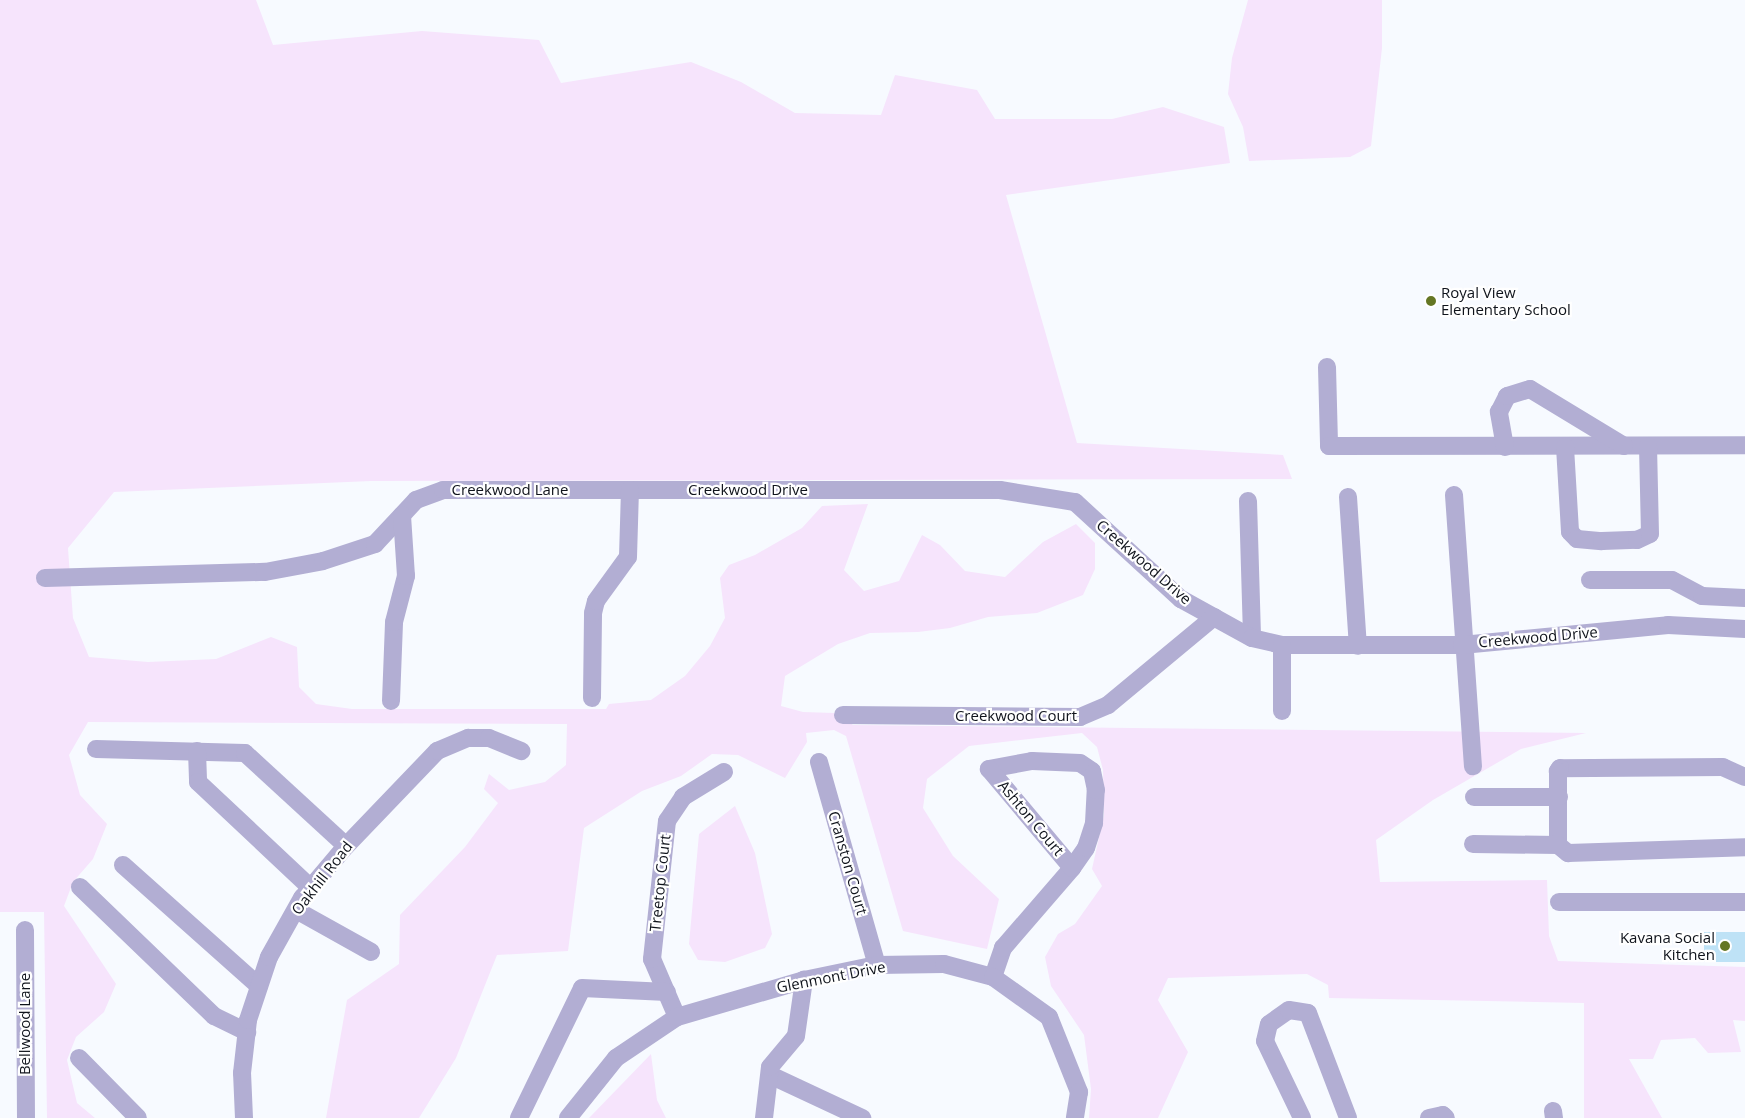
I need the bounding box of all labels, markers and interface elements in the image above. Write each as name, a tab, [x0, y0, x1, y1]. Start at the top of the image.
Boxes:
place label: Royal View Elementary School	[1441, 283, 1571, 318]
marker: Royal View Elementary School	[1425, 295, 1437, 307]
street label: Creekwood Lane	[452, 481, 568, 499]
street label: Creekwood Drive	[688, 481, 808, 499]
street label: Creekwood Drive	[1093, 516, 1195, 608]
street label: Creekwood Drive	[1478, 623, 1598, 651]
street label: Creekwood Court	[955, 707, 1077, 725]
street label: Ashton Court	[994, 777, 1068, 859]
street label: Cranston Court	[825, 809, 871, 917]
street label: Treetop Court	[646, 833, 674, 933]
street label: Oakhill Road	[288, 838, 356, 918]
place label: Kavana Social Kitchen	[1620, 928, 1715, 963]
marker: Kavana Social Kitchen	[1719, 940, 1731, 952]
street label: Glenmont Drive	[775, 958, 887, 996]
street label: Bellwood Lane	[16, 973, 34, 1075]

